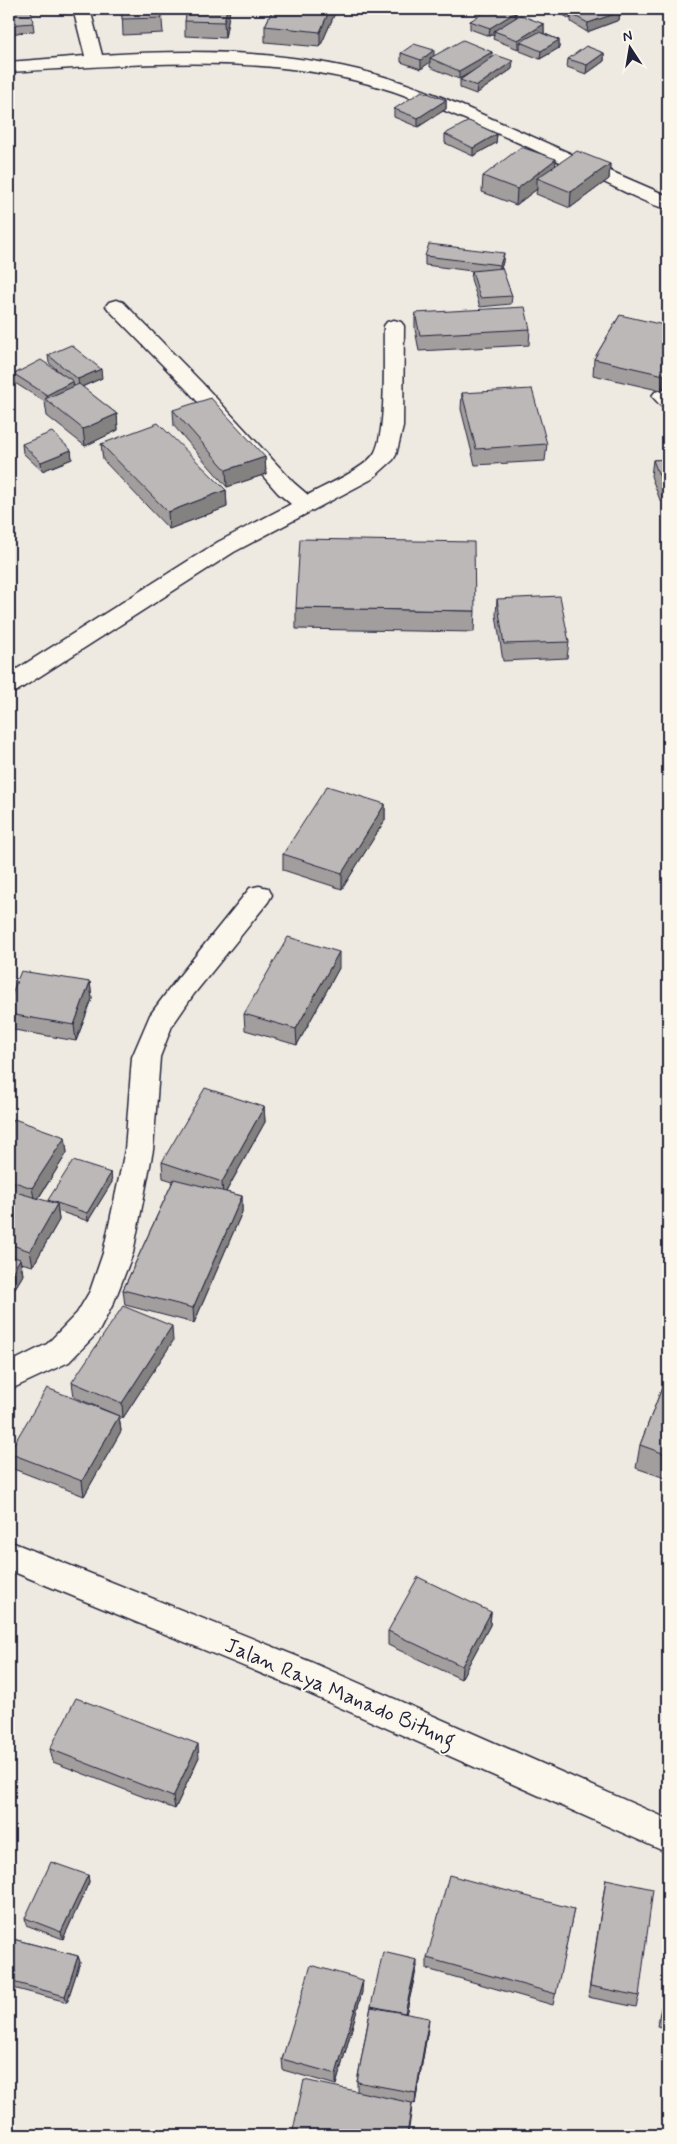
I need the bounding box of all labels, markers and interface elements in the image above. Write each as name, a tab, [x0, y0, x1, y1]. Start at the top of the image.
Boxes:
north arrow	[604, 22, 654, 72]
text: N	[621, 26, 634, 46]
street label: Jalan Raya Manado Bitung	[220, 1632, 460, 1756]

